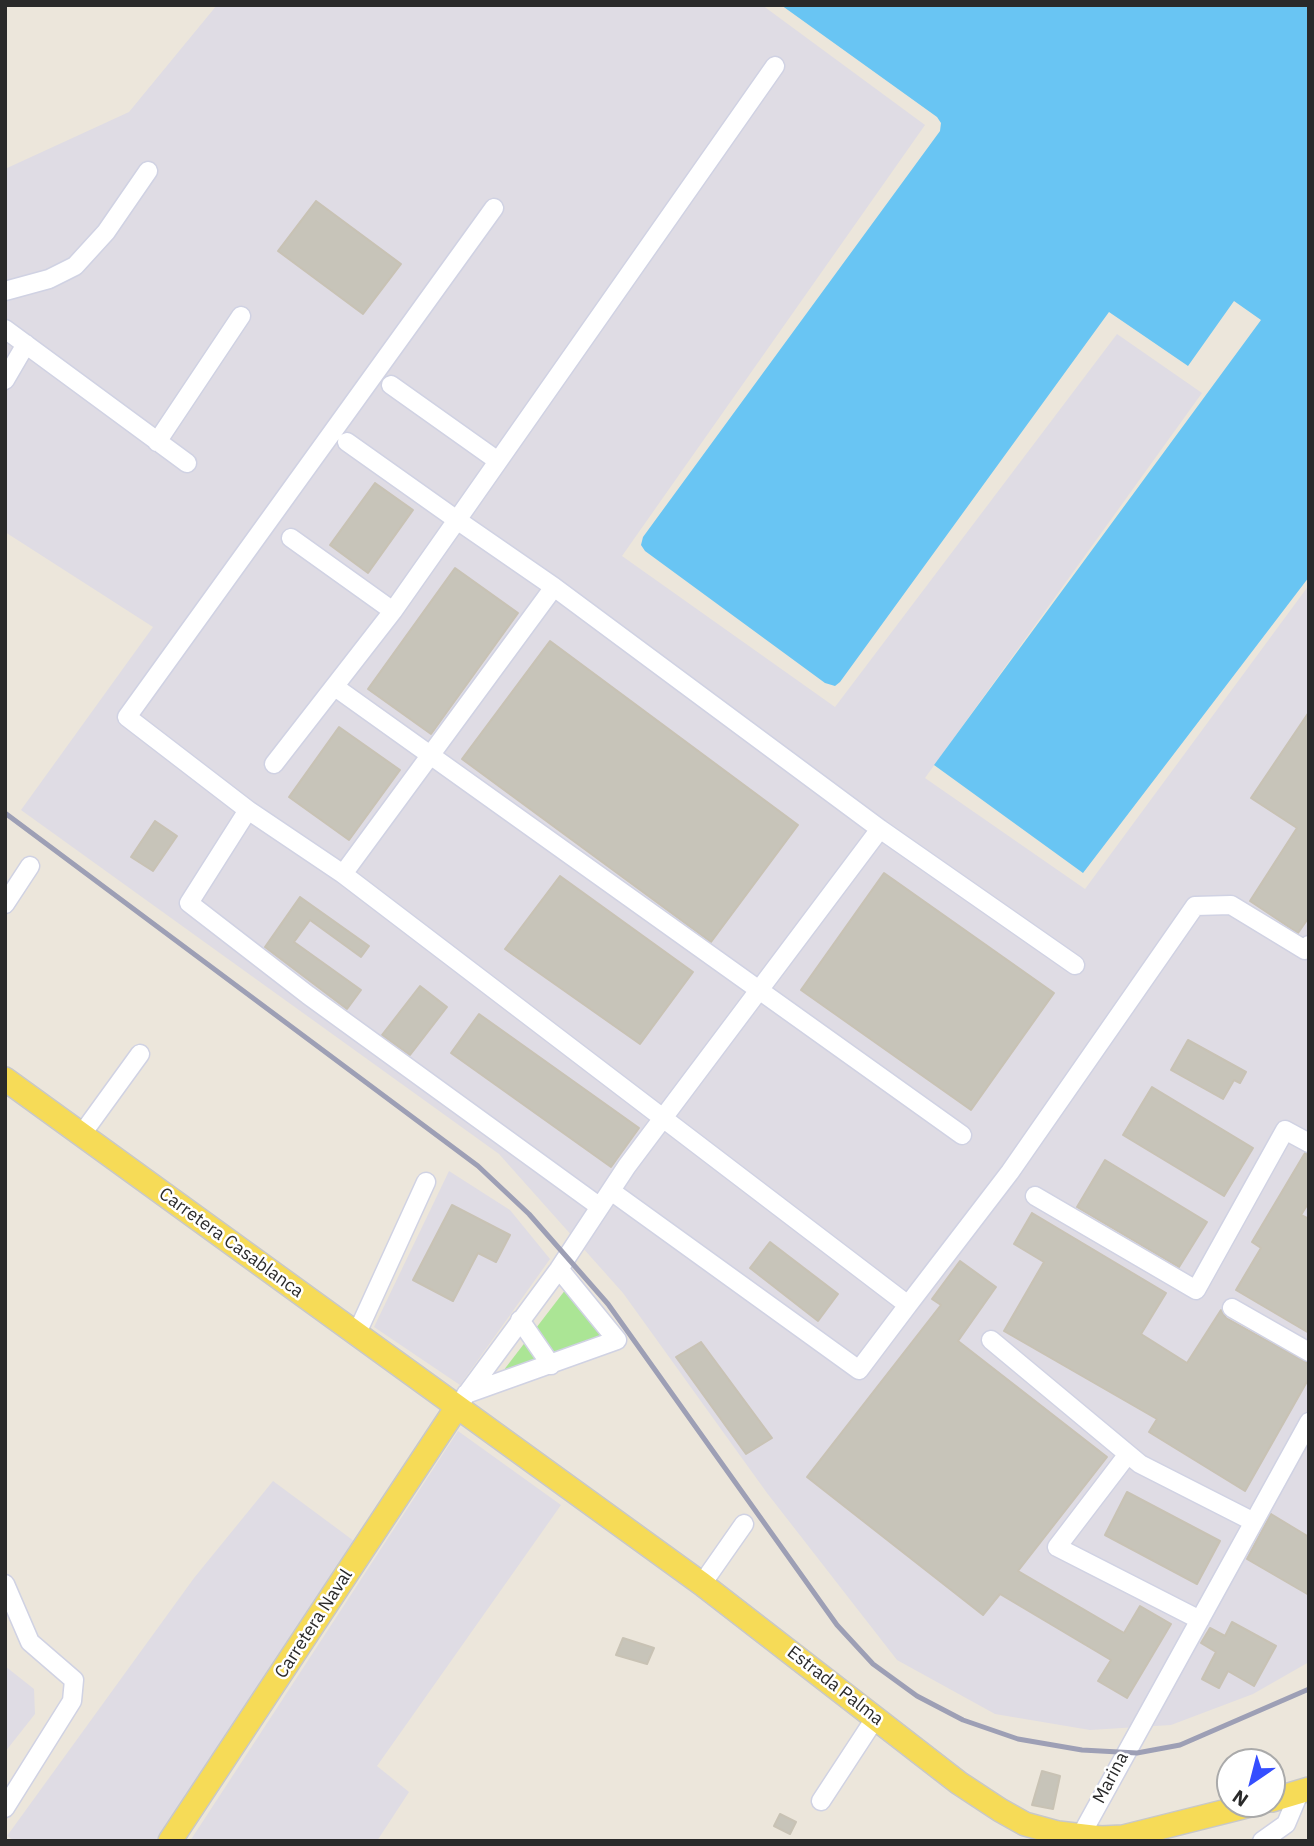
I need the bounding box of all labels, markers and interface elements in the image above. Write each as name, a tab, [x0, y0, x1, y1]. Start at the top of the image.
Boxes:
street label: Carretera Casablanca	[155, 1183, 307, 1303]
street label: Carretera Naval	[271, 1565, 357, 1683]
street label: Estrada Palma	[782, 1642, 888, 1730]
north arrow	[1216, 1748, 1286, 1818]
street label: Marina	[1089, 1749, 1133, 1807]
text: N	[1228, 1785, 1253, 1812]

